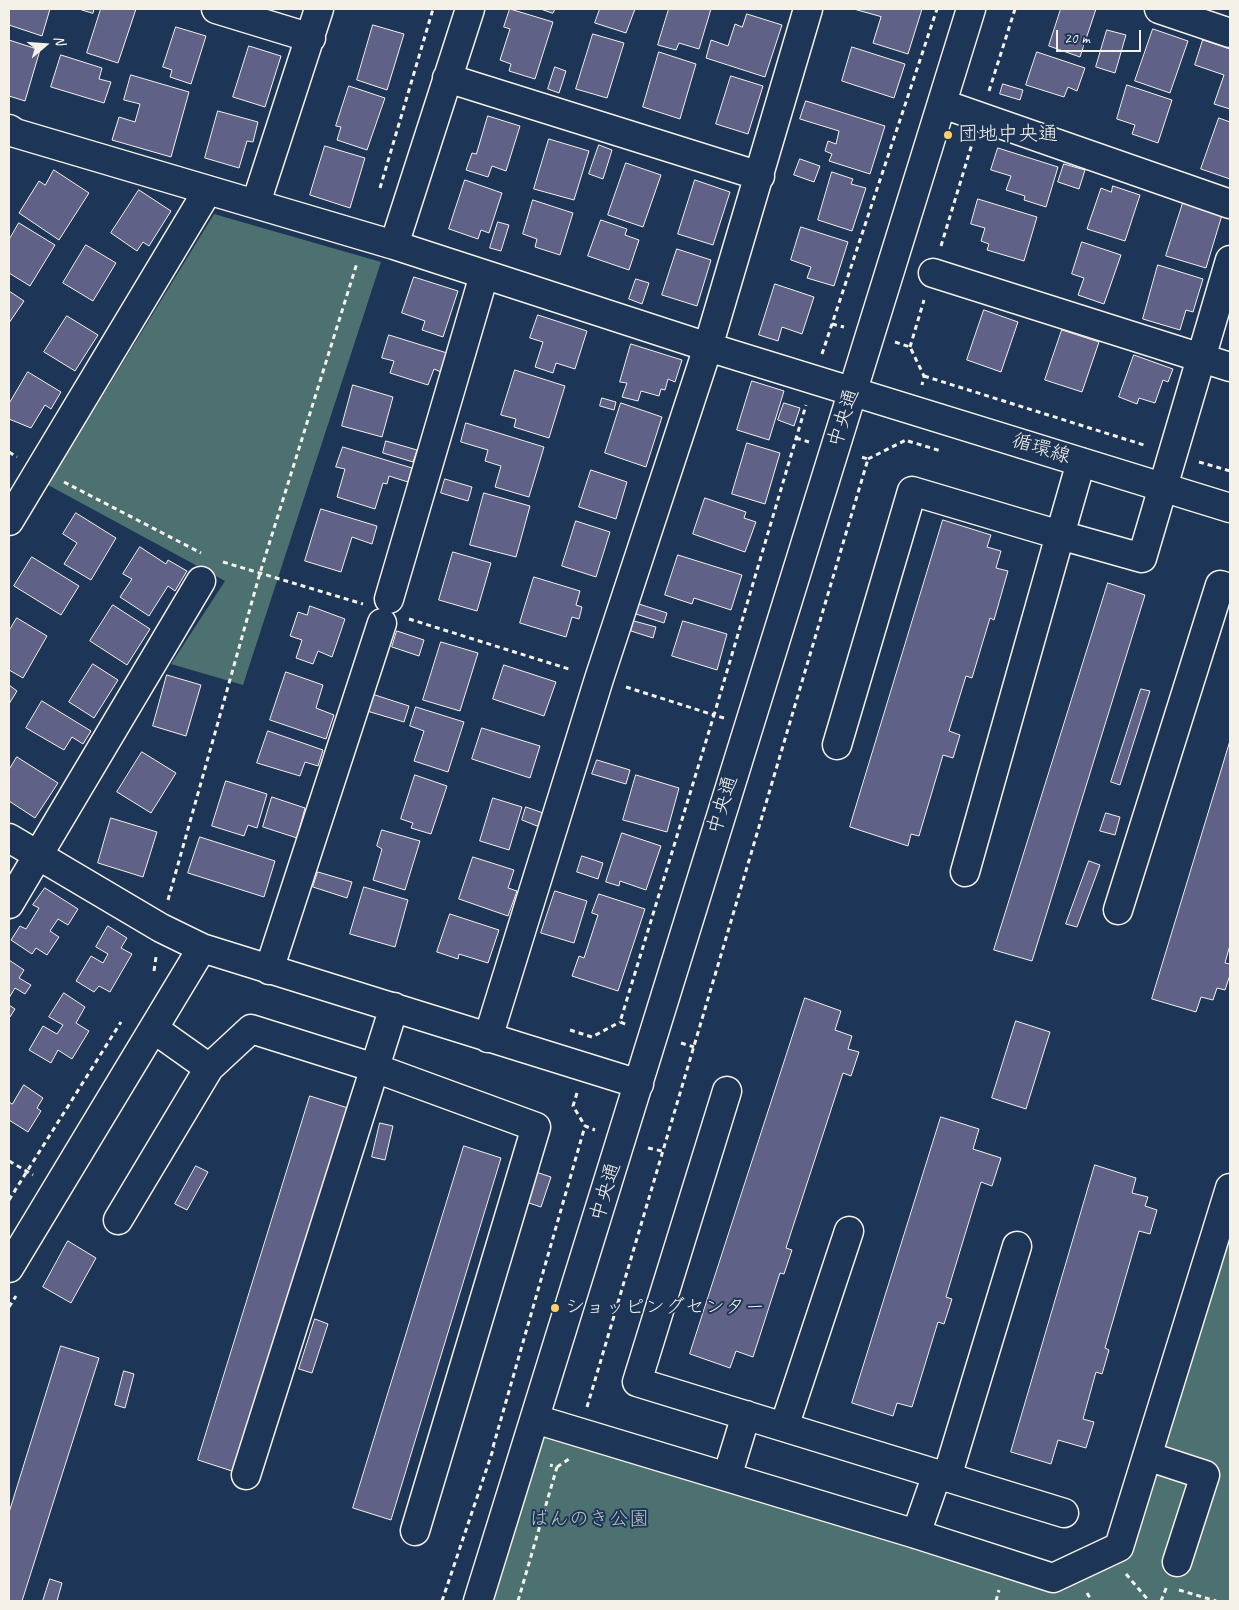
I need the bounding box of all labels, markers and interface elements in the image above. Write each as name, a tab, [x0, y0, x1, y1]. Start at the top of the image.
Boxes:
north arrow	[20, 20, 70, 70]
scale bar	[1059, 20, 1144, 52]
text: 20 m	[1064, 29, 1090, 48]
text: N	[50, 33, 69, 47]
place label: 団地中央通	[958, 123, 1058, 147]
marker: 団地中央通	[942, 129, 954, 141]
street label: 中央通	[823, 386, 865, 450]
street label: 循環線	[1009, 429, 1073, 469]
street label: 中央通	[703, 773, 743, 837]
street label: 中央通	[586, 1160, 626, 1224]
place label: ショッピングセンター	[565, 1296, 765, 1320]
marker: ショッピングセンター	[549, 1302, 561, 1314]
park label: はんのき公園	[529, 1508, 649, 1532]

